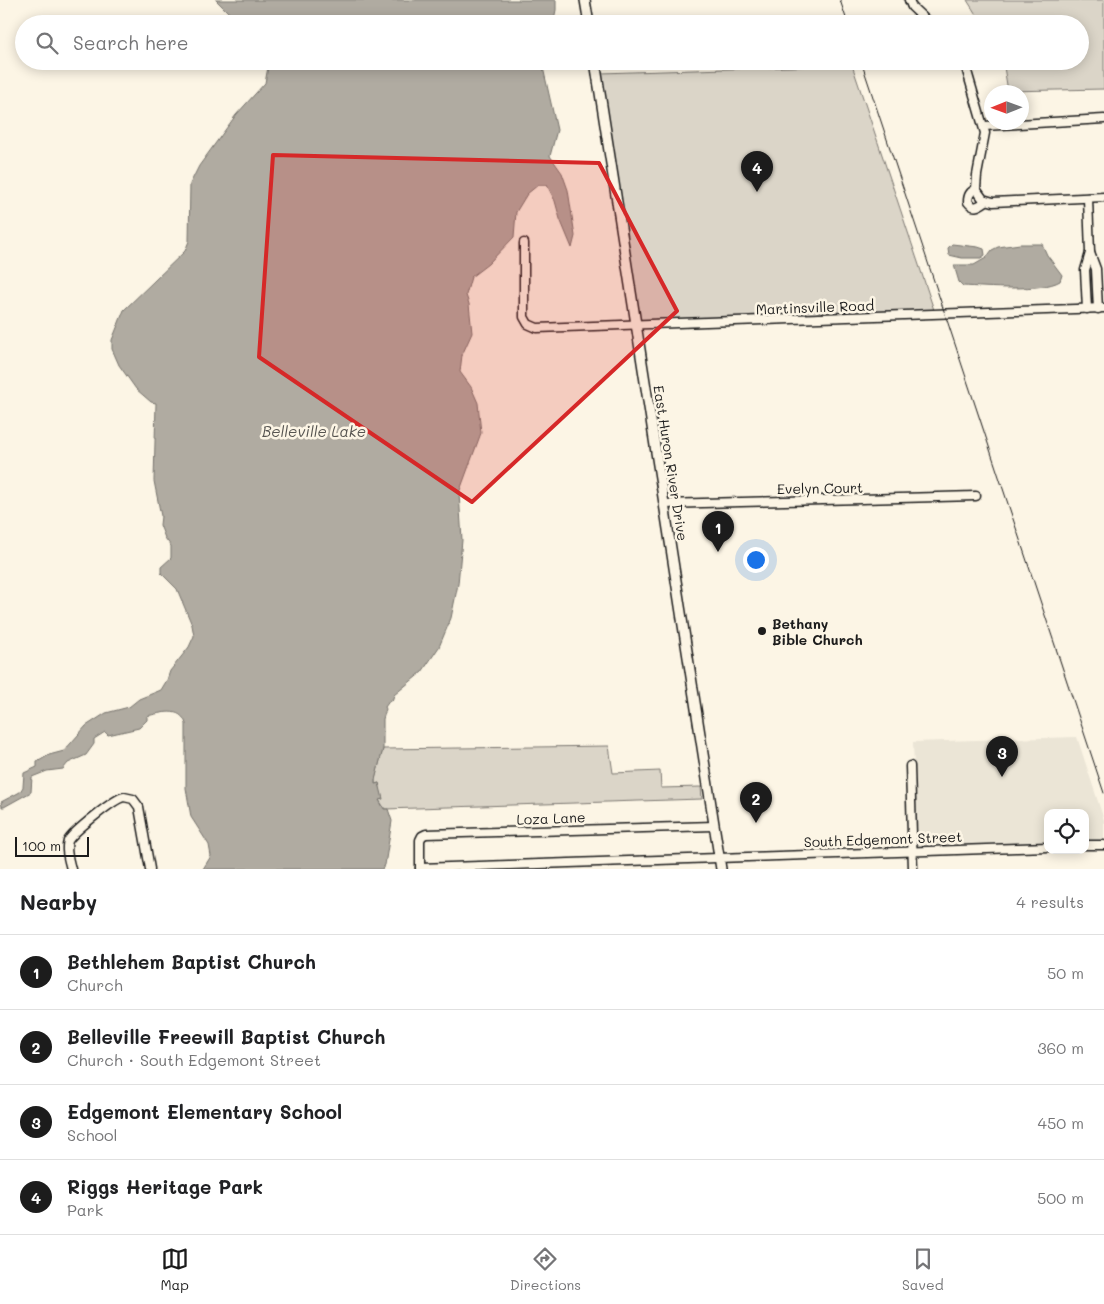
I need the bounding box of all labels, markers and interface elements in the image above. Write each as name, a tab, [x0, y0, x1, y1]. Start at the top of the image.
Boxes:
search box	[15, 15, 1089, 70]
icon: search	[33, 29, 61, 57]
text: Search here	[73, 30, 189, 55]
north arrow	[984, 85, 1029, 130]
pin: 4	[741, 151, 773, 192]
street label: Martinsville Road	[755, 295, 875, 319]
street label: East Huron River Drive	[649, 384, 693, 542]
water label: Belleville Lake	[262, 421, 366, 441]
street label: Evelyn Court	[777, 478, 863, 498]
pin: 1	[702, 511, 734, 552]
your location	[743, 547, 769, 573]
place label: Bethany Bible Church	[772, 614, 863, 649]
marker: Bethany Bible Church	[756, 625, 768, 637]
pin: 3	[986, 736, 1018, 777]
pin: 2	[740, 782, 772, 823]
street label: Loza Lane	[516, 807, 586, 829]
map controls	[1044, 809, 1089, 854]
button: locate	[1044, 809, 1089, 854]
street label: South Edgemont Street	[803, 827, 963, 851]
scale bar	[15, 834, 89, 857]
text: 100 m	[22, 836, 61, 855]
text: Nearby	[20, 888, 97, 915]
text: 4 results	[1016, 891, 1084, 912]
text: Bethlehem Baptist Church	[67, 949, 316, 974]
text: 1	[32, 962, 40, 983]
text: 50 m	[1047, 962, 1084, 983]
text: Church	[67, 974, 123, 995]
text: Belleville Freewill Baptist Church	[67, 1024, 385, 1049]
text: 2	[32, 1037, 40, 1058]
text: 360 m	[1037, 1037, 1084, 1058]
text: Church · South Edgemont Street	[67, 1049, 321, 1070]
text: Edgemont Elementary School	[67, 1099, 342, 1124]
text: 3	[31, 1112, 41, 1133]
text: 450 m	[1038, 1112, 1084, 1133]
text: School	[67, 1124, 117, 1145]
text: Riggs Heritage Park	[67, 1174, 263, 1199]
text: 4	[31, 1187, 41, 1208]
text: 500 m	[1037, 1187, 1084, 1208]
text: Park	[67, 1199, 103, 1220]
tab: Map	[160, 1245, 189, 1294]
tab: Directions	[510, 1245, 581, 1294]
tab: Saved	[902, 1245, 944, 1294]

